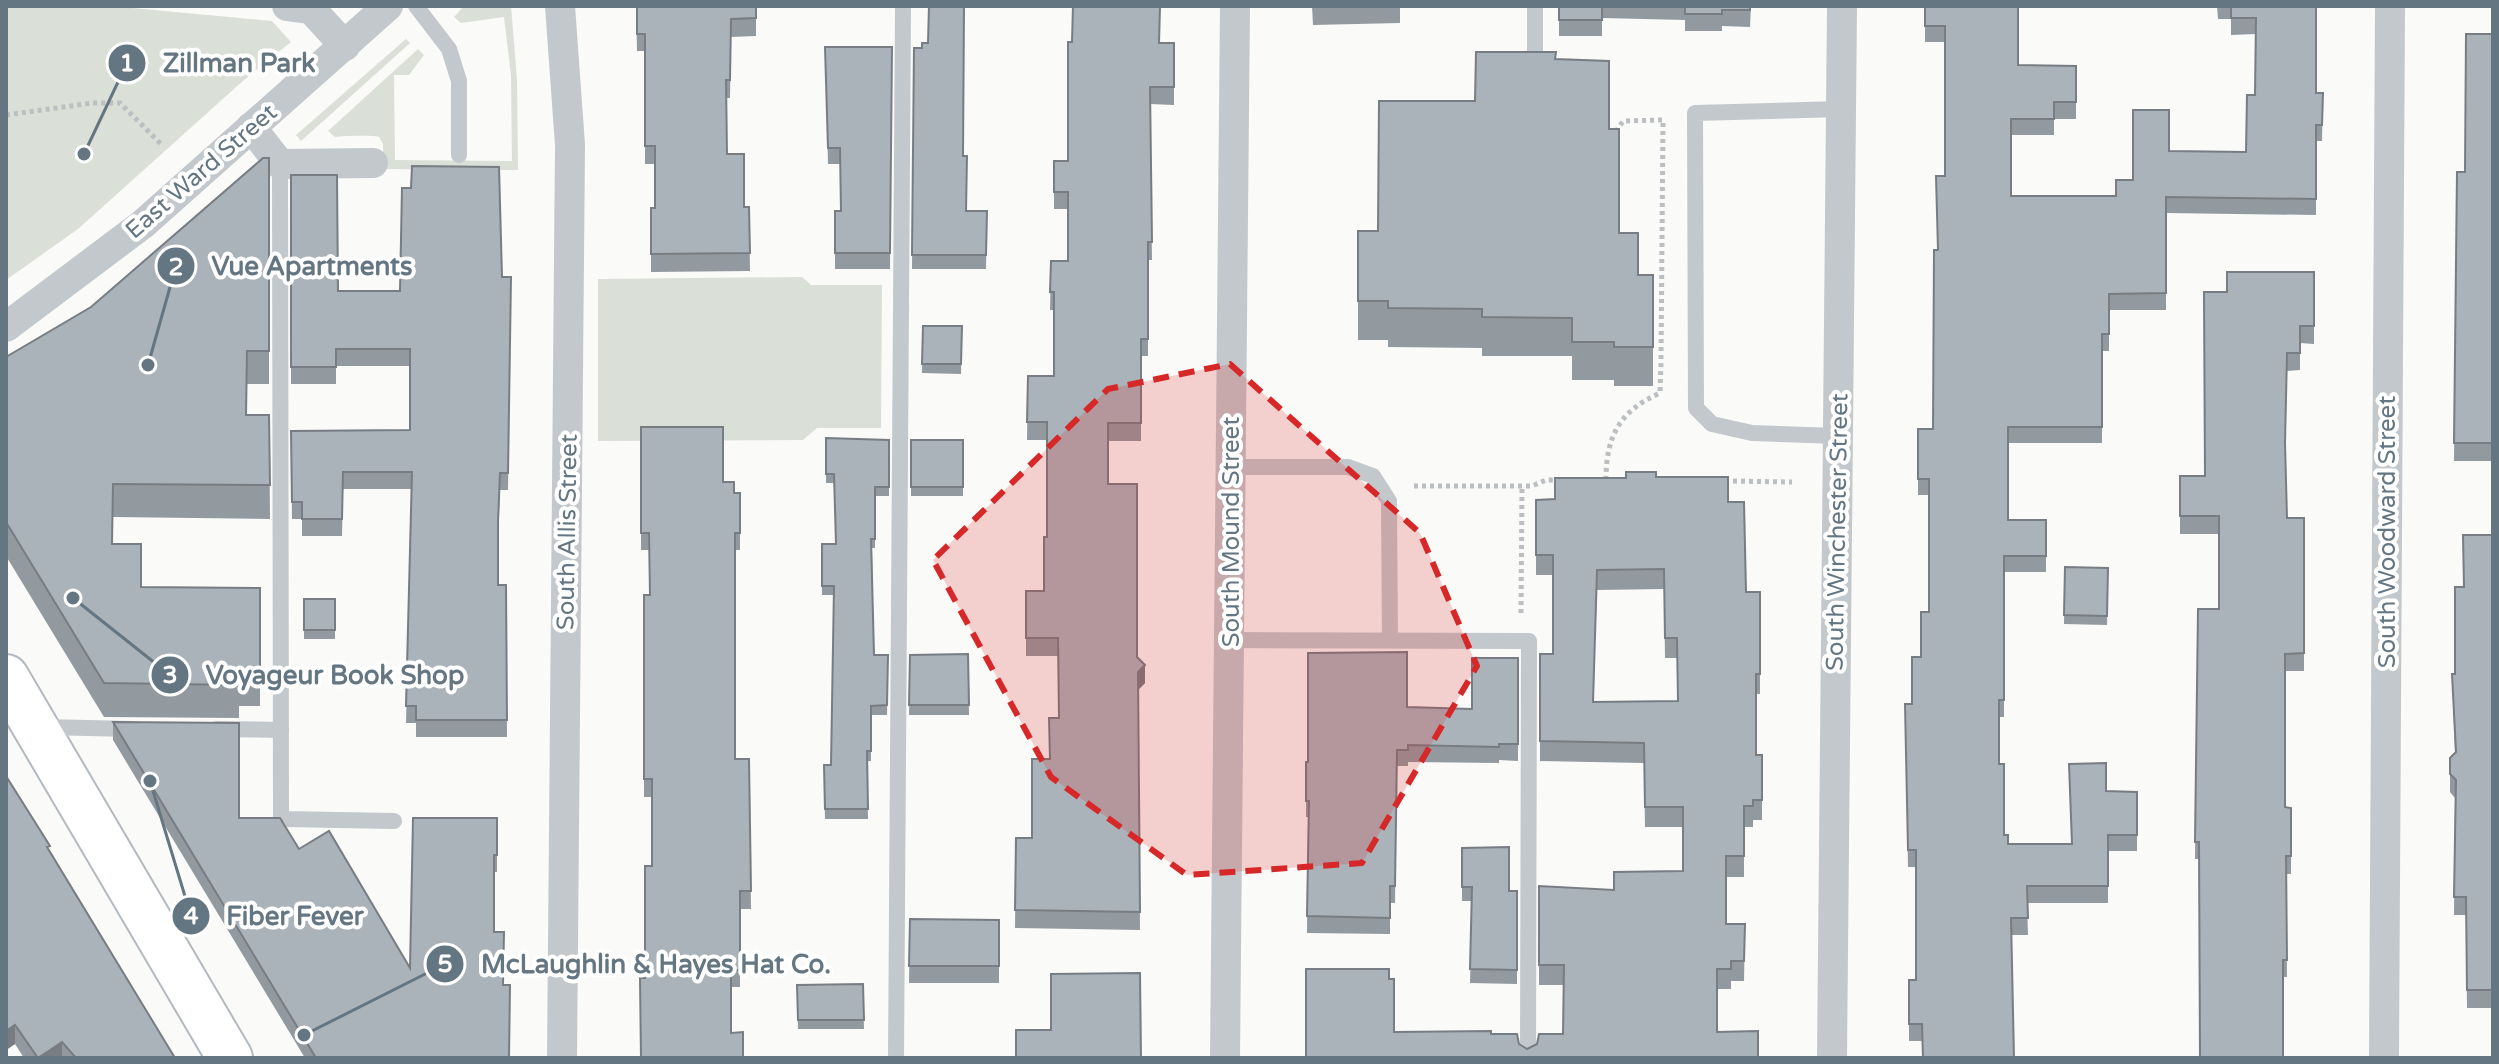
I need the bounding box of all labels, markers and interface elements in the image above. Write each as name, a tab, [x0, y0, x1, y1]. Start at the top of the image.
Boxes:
callout: Zillman Park	[107, 38, 331, 88]
text: Zillman Park	[163, 48, 315, 79]
text: 1	[119, 49, 135, 78]
street label: East Ward Street	[120, 98, 283, 245]
callout: Vue Apartments	[156, 241, 429, 291]
text: Vue Apartments	[212, 251, 412, 282]
text: 2	[168, 253, 184, 282]
street label: South Winchester Street	[1821, 393, 1854, 671]
street label: South Woodward Street	[2373, 396, 2402, 668]
street label: South Mound Street	[1217, 417, 1246, 647]
street label: South Allis Street	[551, 434, 584, 630]
callout: Voyageur Book Shop	[150, 650, 480, 700]
text: Voyageur Book Shop	[206, 660, 464, 691]
text: 3	[162, 661, 178, 690]
callout: Fiber Fever	[171, 891, 380, 941]
text: Fiber Fever	[226, 901, 365, 932]
text: 4	[183, 902, 199, 931]
callout: McLaughlin & Hayes Hat Co.	[425, 939, 847, 989]
text: McLaughlin & Hayes Hat Co.	[481, 949, 831, 980]
text: 5	[437, 950, 453, 979]

